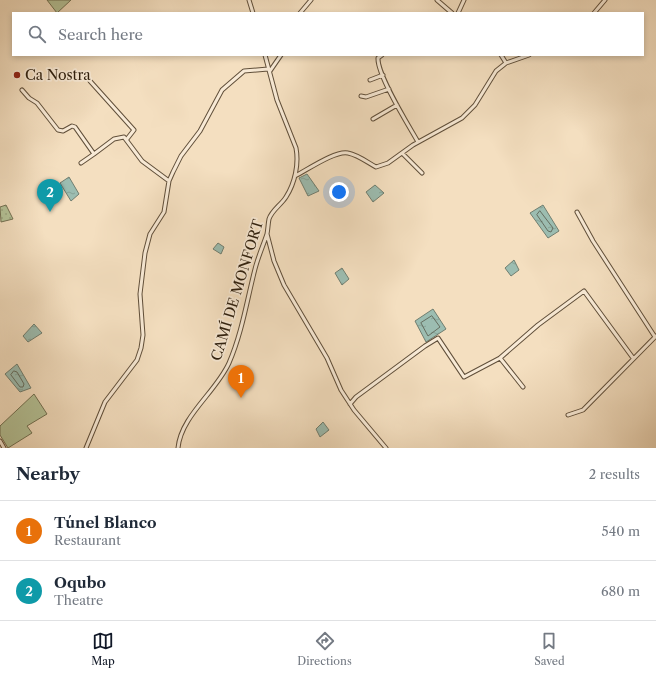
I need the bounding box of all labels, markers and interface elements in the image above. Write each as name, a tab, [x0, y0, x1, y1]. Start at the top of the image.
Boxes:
search box	[12, 12, 644, 56]
icon: search	[26, 23, 48, 45]
text: Search here	[58, 25, 143, 44]
place label: Ca Nostra	[25, 66, 91, 84]
marker: Ca Nostra	[12, 70, 22, 80]
pin: 2	[37, 179, 63, 212]
your location	[329, 182, 349, 202]
street label: CAMÍ DE MONFORT	[206, 216, 267, 363]
pin: 1	[228, 365, 254, 398]
text: Nearby	[16, 464, 80, 484]
text: 2 results	[589, 466, 640, 482]
text: Túnel Blanco	[54, 513, 157, 532]
text: 1	[26, 523, 32, 539]
text: 540 m	[602, 523, 640, 539]
text: Restaurant	[54, 532, 121, 548]
text: Oqubo	[54, 573, 106, 592]
text: 2	[25, 583, 33, 599]
text: 680 m	[601, 583, 640, 599]
text: Theatre	[54, 592, 103, 608]
tab: Map	[91, 630, 115, 668]
tab: Directions	[297, 630, 352, 668]
tab: Saved	[534, 630, 565, 668]

